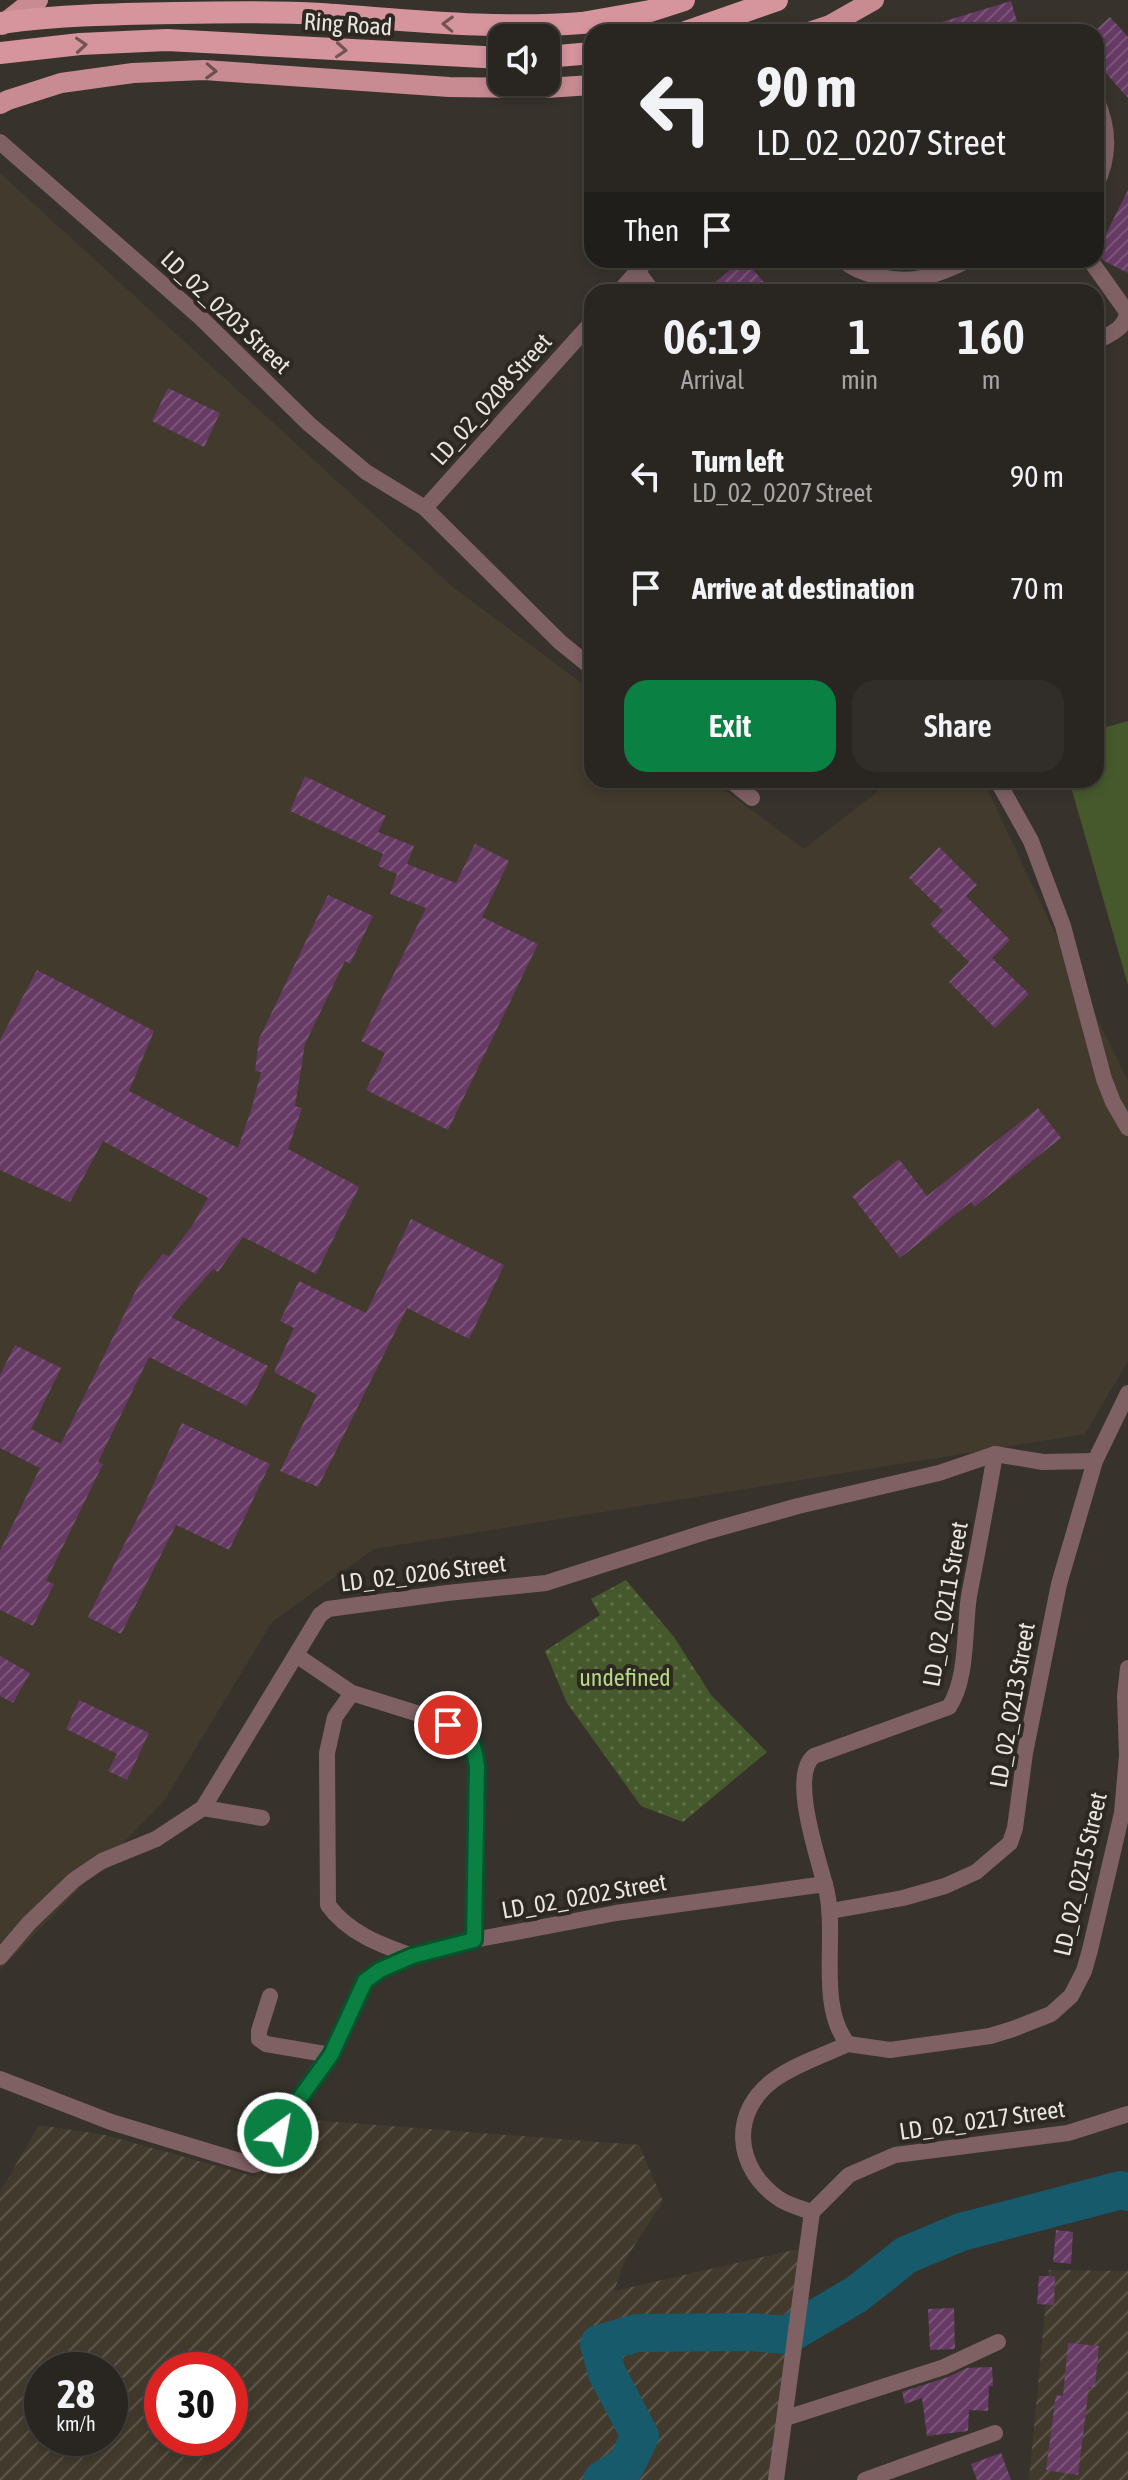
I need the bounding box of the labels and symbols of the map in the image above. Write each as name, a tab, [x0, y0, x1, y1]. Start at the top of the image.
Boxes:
street label: Ring Road	[303, 7, 393, 41]
one-way arrow	[441, 15, 454, 32]
one-way arrow	[75, 36, 88, 53]
one-way arrow	[335, 41, 348, 58]
one-way arrow	[205, 62, 218, 79]
street label: LD_02_0203 Street	[156, 245, 296, 379]
street label: LD_02_0208 Street	[425, 328, 557, 470]
street label: LD_02_0211 Street	[917, 1519, 973, 1689]
street label: LD_02_0206 Street	[339, 1549, 508, 1597]
street label: LD_02_0213 Street	[984, 1620, 1040, 1790]
park label: undefined	[579, 1664, 671, 1691]
pin	[414, 1691, 482, 1759]
street label: LD_02_0215 Street	[1048, 1790, 1112, 1958]
street label: LD_02_0202 Street	[499, 1868, 669, 1924]
position arrow	[236, 2091, 320, 2175]
street label: LD_02_0217 Street	[897, 2095, 1067, 2145]
speed limit sign: 30	[144, 2352, 248, 2456]

